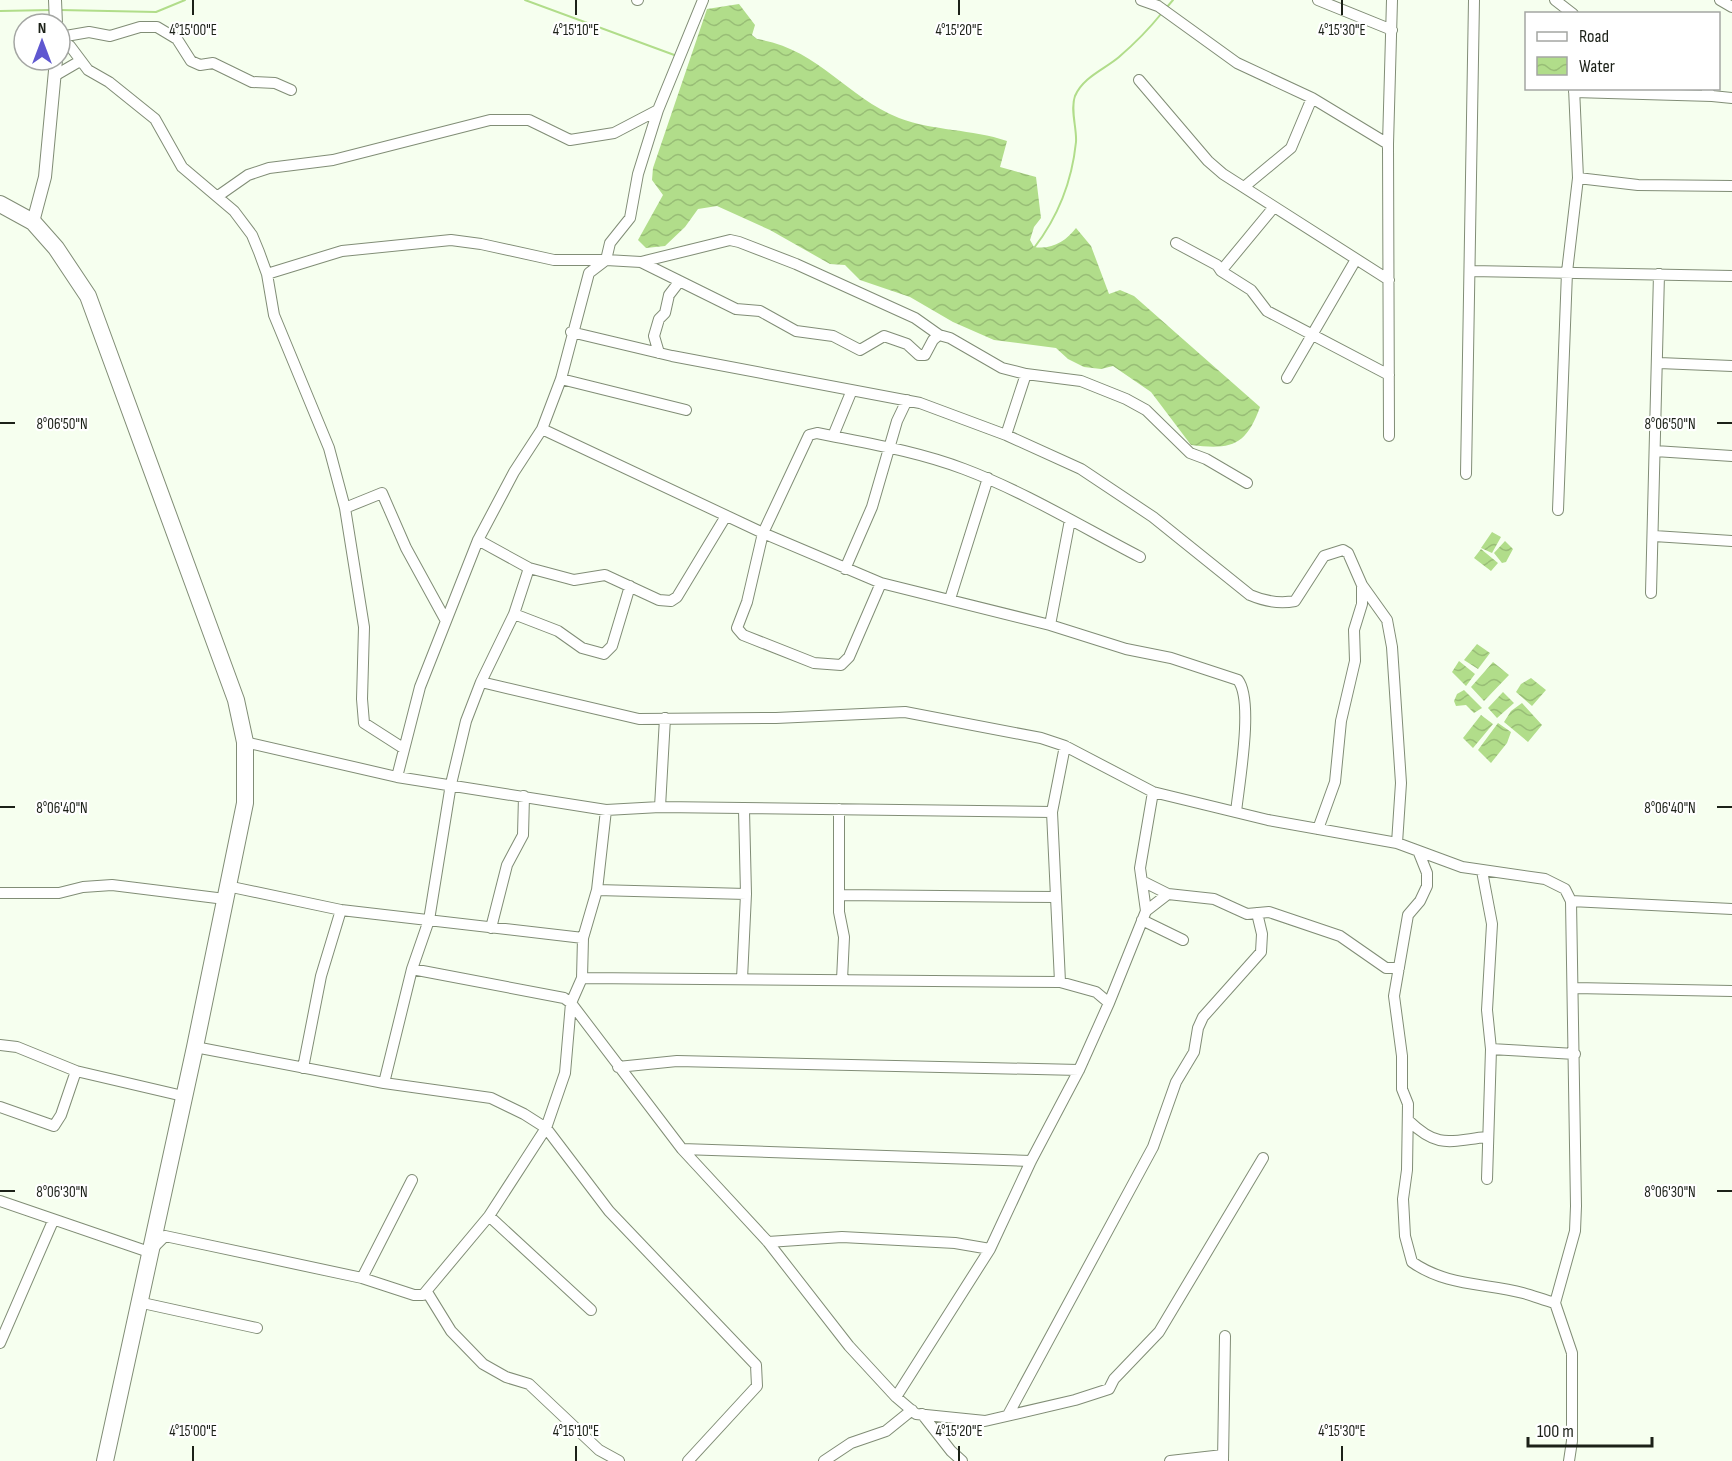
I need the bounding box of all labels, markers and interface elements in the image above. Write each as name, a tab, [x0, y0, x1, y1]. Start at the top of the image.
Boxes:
north arrow	[12, 12, 72, 72]
legend	[1525, 12, 1720, 90]
text: N	[38, 19, 46, 38]
text: 4°15'00"E	[169, 21, 217, 40]
text: 4°15'10"E	[553, 21, 599, 40]
text: 4°15'20"E	[935, 21, 983, 40]
text: 4°15'30"E	[1318, 21, 1366, 40]
text: Road	[1579, 26, 1609, 47]
text: Water	[1579, 56, 1615, 77]
text: 8°06'50"N	[36, 415, 88, 434]
text: 8°06'50"N	[1644, 415, 1696, 434]
text: 8°06'40"N	[36, 799, 88, 818]
text: 8°06'40"N	[1644, 799, 1696, 818]
text: 8°06'30"N	[36, 1183, 88, 1202]
text: 8°06'30"N	[1644, 1183, 1696, 1202]
scale bar	[1528, 1410, 1652, 1448]
text: 100 m	[1537, 1421, 1574, 1442]
text: 4°15'00"E	[169, 1422, 217, 1441]
text: 4°15'10"E	[553, 1422, 599, 1441]
text: 4°15'20"E	[935, 1422, 983, 1441]
text: 4°15'30"E	[1318, 1422, 1366, 1441]

